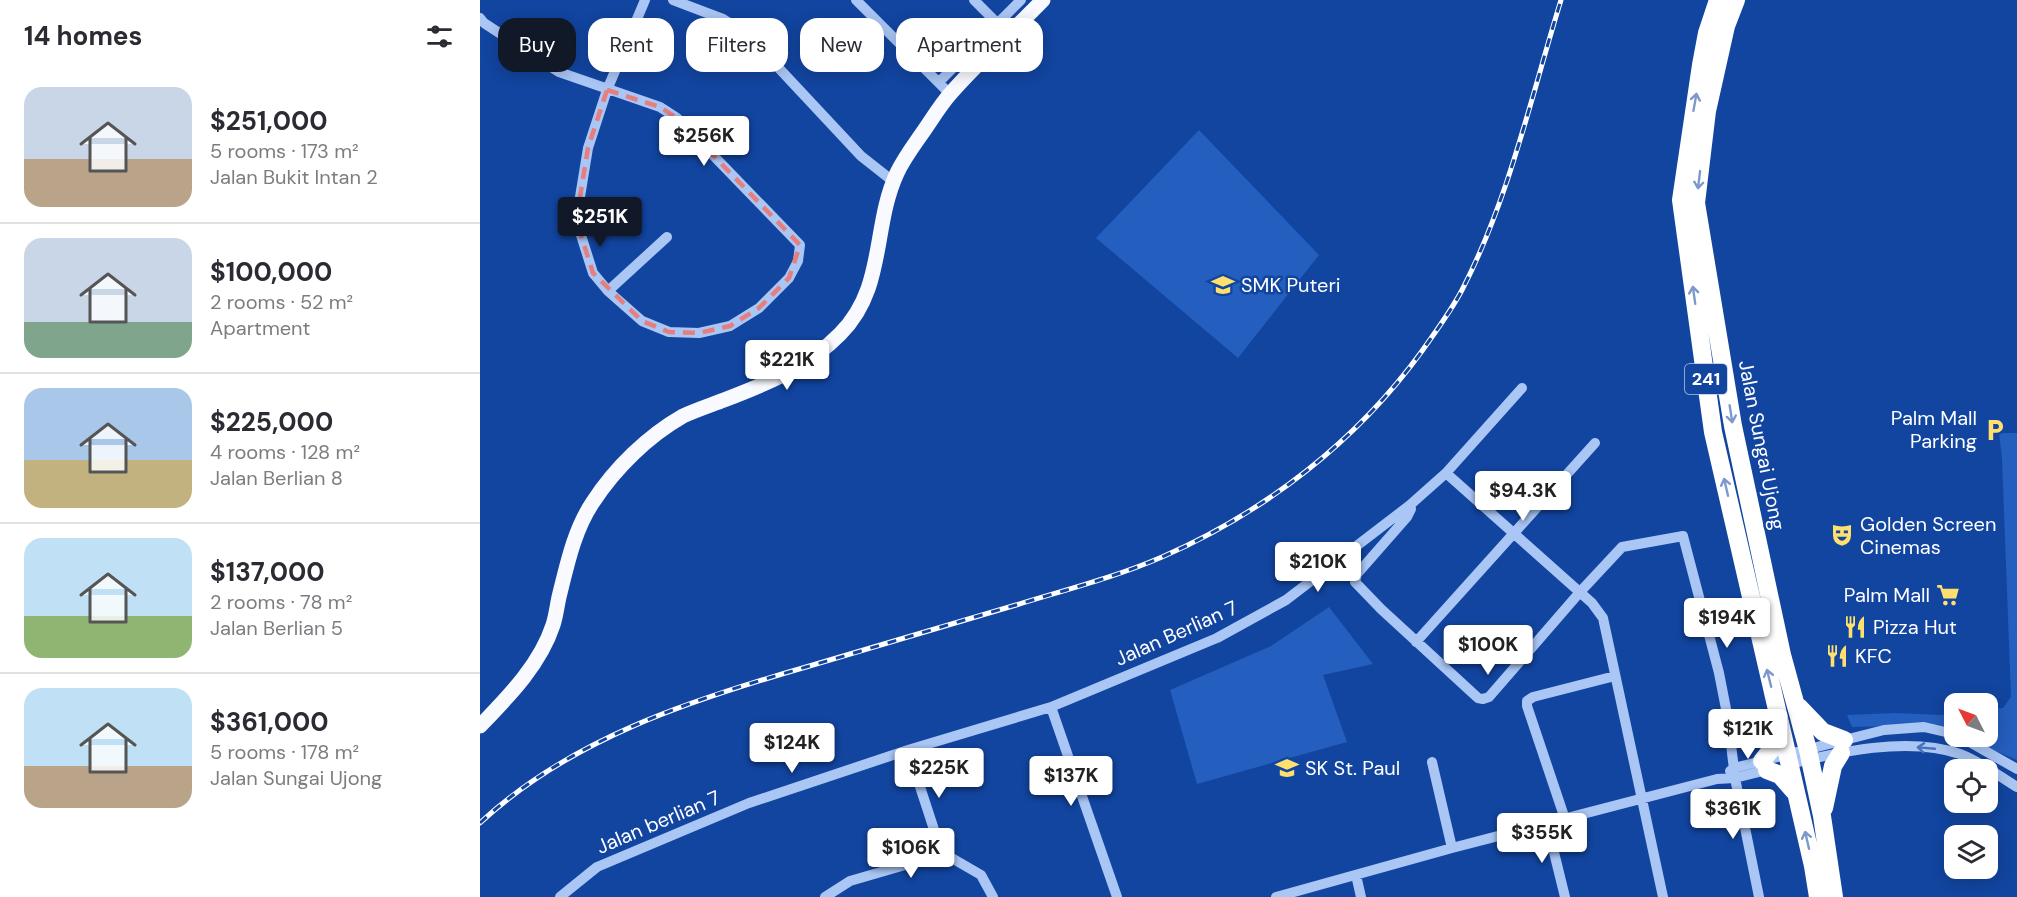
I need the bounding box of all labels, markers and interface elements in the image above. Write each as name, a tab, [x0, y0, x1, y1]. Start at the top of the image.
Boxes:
chip: Buy	[498, 18, 576, 72]
chip: Rent	[588, 18, 674, 72]
chip: Filters	[686, 18, 788, 72]
chip: New	[800, 18, 884, 72]
chip: Apartment	[896, 18, 1043, 72]
text: 14 homes	[24, 19, 142, 53]
icon: filters	[423, 20, 456, 53]
one-way arrow	[1689, 93, 1700, 112]
text: $251,000	[210, 104, 328, 138]
icon: home	[72, 111, 144, 183]
pin: $256K	[662, 116, 746, 167]
text: $256K	[673, 122, 735, 148]
text: 5 rooms · 173 m²	[210, 138, 359, 164]
text: Jalan Bukit Intan 2	[210, 164, 378, 190]
one-way arrow	[1694, 170, 1705, 189]
pin: $251K	[558, 197, 642, 248]
text: $251K	[572, 203, 628, 229]
text: $100,000	[210, 255, 332, 289]
icon: home	[72, 262, 144, 334]
school or university icon: SMK Puteri	[1210, 272, 1236, 298]
place label: SMK Puteri	[1241, 272, 1341, 298]
one-way arrow	[1689, 286, 1700, 306]
text: 2 rooms · 52 m²	[210, 289, 353, 315]
text: Apartment	[210, 315, 310, 341]
pin: $221K	[745, 340, 829, 391]
text: $221K	[759, 346, 815, 372]
street label: Jalan Sungai Ujong	[1733, 358, 1791, 532]
road number: 241	[1685, 364, 1727, 394]
one-way arrow	[1726, 404, 1737, 423]
text: $225,000	[210, 405, 333, 439]
place label: Palm Mall Parking	[1891, 405, 1977, 454]
icon: home	[72, 412, 144, 484]
parking icon: Palm Mall Parking	[1982, 417, 2008, 443]
text: 4 rooms · 128 m²	[210, 439, 360, 465]
text: Jalan Berlian 8	[210, 465, 343, 491]
pin: $94.3K	[1474, 471, 1572, 522]
text: $94.3K	[1489, 477, 1557, 503]
one-way arrow	[1720, 478, 1731, 498]
place label: Golden Screen Cinemas	[1860, 511, 1996, 560]
theatre icon: Golden Screen Cinemas	[1829, 522, 1855, 548]
pin: $210K	[1276, 542, 1360, 593]
text: $210K	[1289, 548, 1347, 574]
text: $137,000	[210, 555, 325, 589]
icon: home	[72, 562, 144, 634]
place label: Palm Mall	[1844, 582, 1930, 608]
supermarket icon: Palm Mall	[1935, 582, 1961, 608]
text: 2 rooms · 78 m²	[210, 589, 352, 615]
street label: Jalan Berlian 7	[1111, 594, 1241, 672]
pin: $194K	[1685, 598, 1769, 649]
text: $194K	[1698, 604, 1756, 630]
restaurant icon: Pizza Hut	[1842, 614, 1868, 640]
place label: Pizza Hut	[1873, 614, 1957, 640]
text: Jalan Berlian 5	[210, 615, 343, 641]
pin: $100K	[1446, 625, 1530, 676]
text: $100K	[1458, 631, 1518, 657]
restaurant icon: KFC	[1824, 643, 1850, 669]
place label: KFC	[1855, 643, 1892, 669]
one-way arrow	[1762, 668, 1774, 687]
north arrow	[1944, 693, 1998, 747]
map controls	[1944, 693, 1998, 879]
text: $361,000	[210, 705, 329, 739]
pin: $121K	[1706, 709, 1790, 760]
icon: home	[72, 712, 144, 784]
text: $121K	[1722, 715, 1774, 741]
pin: $124K	[750, 723, 834, 774]
text: $124K	[764, 729, 820, 755]
text: 5 rooms · 178 m²	[210, 739, 359, 765]
one-way arrow	[1917, 742, 1937, 753]
pin: $225K	[897, 748, 981, 799]
text: $225K	[909, 754, 969, 780]
school or university icon: SK St. Paul	[1274, 755, 1300, 781]
place label: SK St. Paul	[1305, 755, 1400, 781]
pin: $137K	[1029, 756, 1113, 807]
button: locate	[1944, 759, 1998, 813]
text: $137K	[1043, 762, 1099, 788]
text: Jalan Sungai Ujong	[210, 765, 382, 791]
street label: Jalan berlian 7	[592, 784, 724, 860]
pin: $361K	[1691, 789, 1775, 840]
text: $361K	[1704, 795, 1762, 821]
pin: $355K	[1500, 813, 1584, 864]
text: $355K	[1511, 819, 1573, 845]
button: layers	[1944, 825, 1998, 879]
pin: $106K	[869, 828, 953, 879]
one-way arrow	[1800, 830, 1812, 849]
text: $106K	[881, 834, 941, 860]

